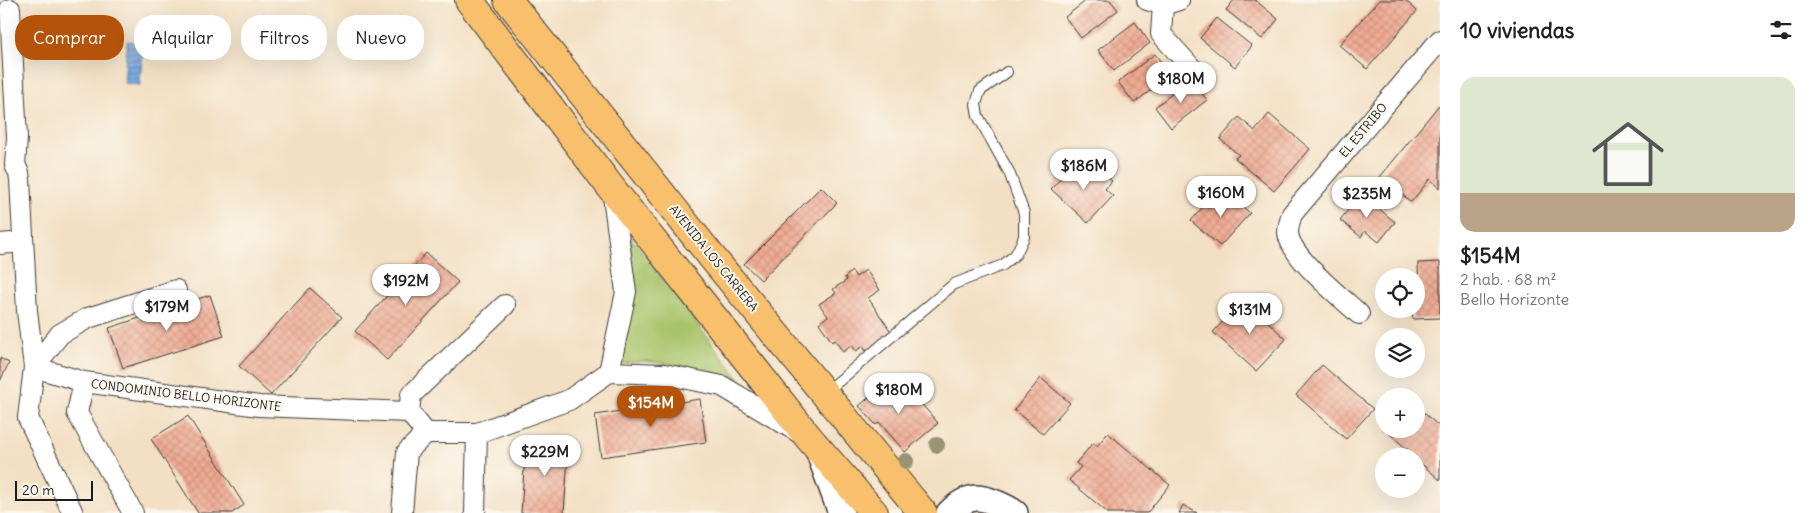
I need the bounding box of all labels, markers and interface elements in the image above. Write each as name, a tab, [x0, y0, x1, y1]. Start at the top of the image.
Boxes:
chip: Comprar	[15, 15, 124, 60]
chip: Alquilar	[134, 15, 231, 60]
chip: Filtros	[241, 15, 327, 60]
chip: Nuevo	[337, 15, 424, 60]
icon: filters	[1767, 16, 1795, 44]
text: 10 viviendas	[1460, 17, 1574, 44]
pin: $180M	[1146, 62, 1216, 104]
text: $180M	[1157, 68, 1205, 88]
street label: EL ESTRIBO	[1336, 100, 1390, 160]
icon: home	[1583, 109, 1673, 199]
pin: $186M	[1049, 148, 1119, 191]
text: $186M	[1061, 155, 1107, 175]
pin: $160M	[1186, 176, 1256, 218]
pin: $235M	[1332, 176, 1402, 219]
text: $160M	[1197, 182, 1245, 202]
text: $235M	[1343, 183, 1391, 203]
street label: AVENIDA LOS CARRERA	[666, 202, 762, 314]
text: $154M	[1460, 242, 1521, 269]
pin: $192M	[371, 264, 441, 306]
map controls	[1375, 268, 1425, 498]
button: locate	[1375, 268, 1425, 318]
text: 2 hab. · 68 m²	[1460, 269, 1557, 289]
text: $192M	[383, 270, 429, 290]
text: Bello Horizonte	[1460, 289, 1569, 309]
pin: $179M	[132, 290, 202, 332]
pin: $131M	[1215, 292, 1285, 335]
text: $179M	[145, 296, 189, 316]
text: $131M	[1228, 299, 1272, 319]
button: layers	[1375, 328, 1425, 378]
pin: $180M	[864, 372, 934, 415]
street label: CONDOMINIO BELLO HORIZONTE	[90, 376, 282, 414]
text: $180M	[875, 379, 923, 399]
pin: $154M	[616, 386, 686, 428]
button: +	[1375, 388, 1425, 438]
text: $154M	[628, 392, 674, 412]
pin: $229M	[510, 434, 580, 477]
text: $229M	[521, 441, 569, 461]
button: −	[1375, 448, 1425, 498]
scale bar	[15, 478, 92, 501]
text: 20 m	[22, 481, 55, 499]

